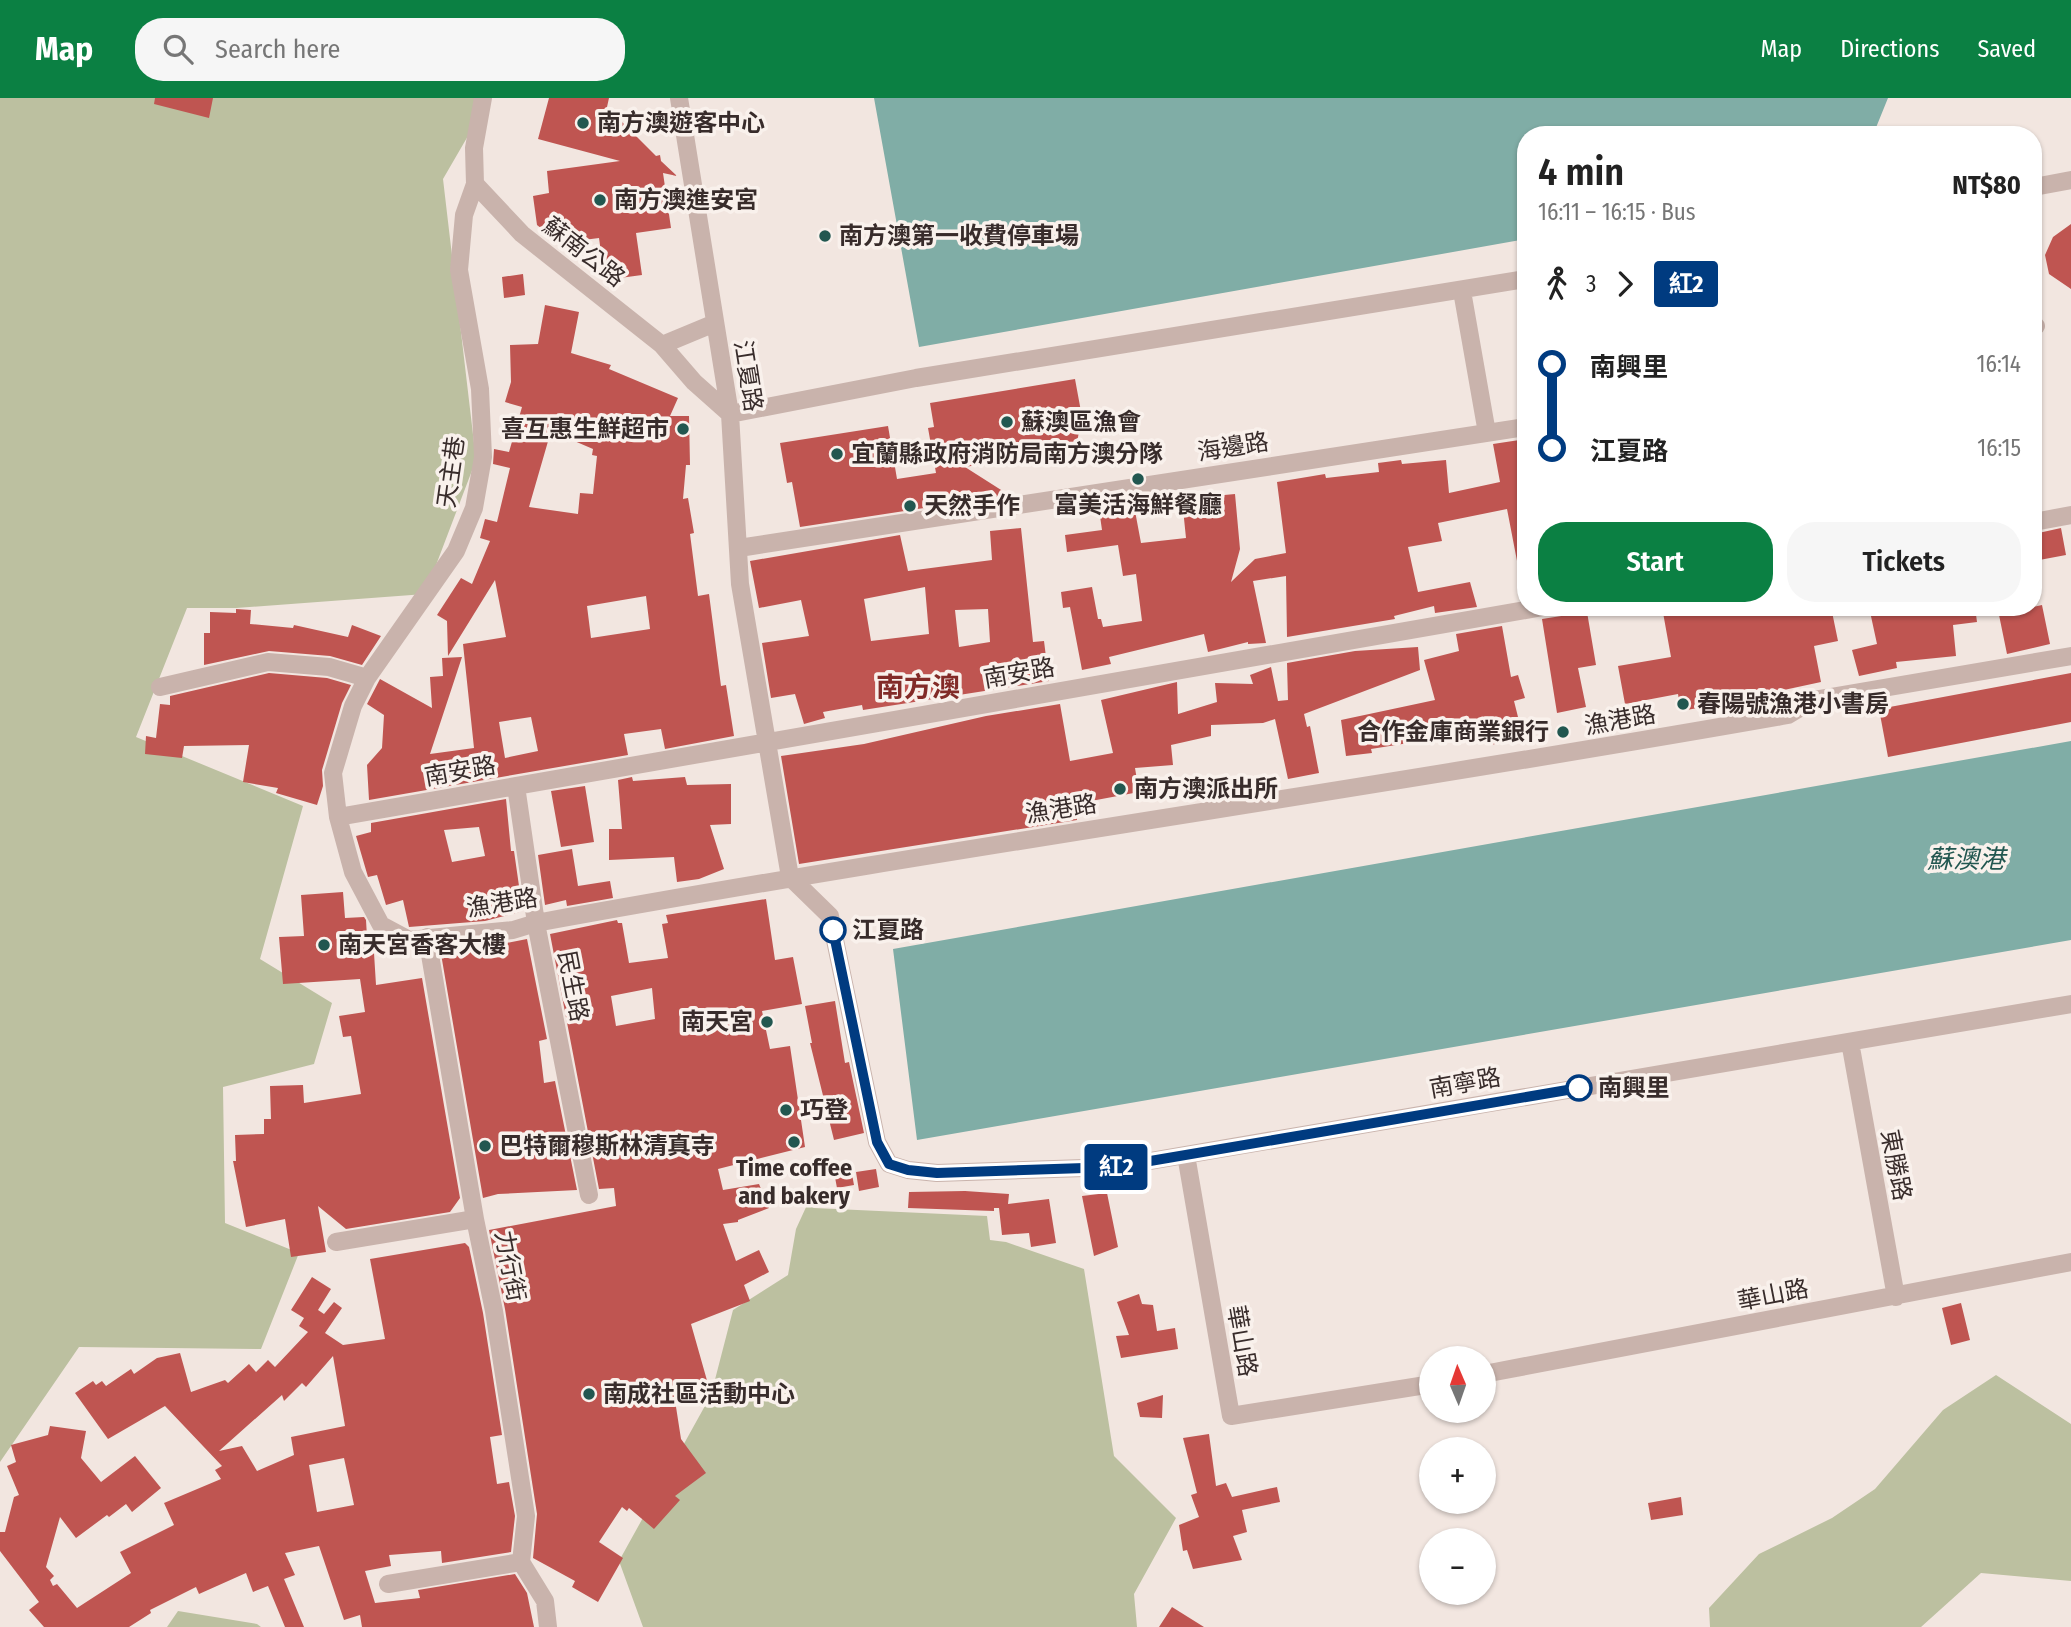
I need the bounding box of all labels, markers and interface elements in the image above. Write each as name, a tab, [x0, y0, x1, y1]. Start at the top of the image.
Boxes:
search box	[135, 18, 625, 81]
text: Map	[35, 29, 93, 69]
icon: search	[159, 30, 197, 68]
text: Search here	[215, 34, 340, 65]
text: Map	[1761, 35, 1802, 63]
text: Directions	[1840, 35, 1939, 63]
text: Saved	[1977, 35, 2036, 63]
place label: 南方澳遊客中心	[597, 109, 765, 137]
marker: 南方澳遊客中心	[575, 115, 591, 131]
text: 4 min	[1538, 149, 1624, 195]
text: NT$80	[1952, 170, 2021, 201]
place label: 南方澳進安宮	[614, 186, 758, 214]
marker: 南方澳進安宮	[592, 192, 608, 208]
text: 16:11 – 16:15 · Bus	[1538, 198, 1696, 226]
street label: 蘇南公路	[538, 211, 630, 293]
place label: 南方澳第一收費停車場	[839, 222, 1079, 250]
marker: 南方澳第一收費停車場	[817, 228, 833, 244]
icon: walk	[1538, 265, 1576, 303]
icon: forward	[1606, 265, 1644, 303]
text: 3	[1586, 270, 1596, 298]
text: 紅2	[1668, 270, 1704, 298]
street label: 江夏路	[729, 338, 767, 414]
text: 16:14	[1977, 350, 2021, 378]
text: 南興里	[1590, 352, 1668, 383]
place label: 蘇澳區漁會	[1021, 408, 1141, 436]
marker: 蘇澳區漁會	[999, 414, 1015, 430]
place label: 喜互惠生鮮超市	[501, 415, 669, 443]
marker: 喜互惠生鮮超市	[675, 421, 691, 437]
street label: 海邊路	[1195, 428, 1271, 466]
street label: 天主巷	[432, 434, 470, 510]
text: 16:15	[1977, 434, 2021, 462]
text: 江夏路	[1590, 436, 1668, 467]
place label: 宜蘭縣政府消防局南方澳分隊	[851, 440, 1163, 468]
marker: 宜蘭縣政府消防局南方澳分隊	[829, 446, 845, 462]
marker: 富美活海鮮餐廳	[1130, 471, 1146, 487]
place label: 富美活海鮮餐廳	[1054, 491, 1222, 519]
place label: 天然手作	[924, 492, 1020, 520]
marker: 天然手作	[902, 498, 918, 514]
button: Start	[1538, 522, 1773, 602]
button: Tickets	[1787, 522, 2021, 602]
street label: 南安路	[981, 653, 1057, 693]
district label: 南方澳	[876, 671, 960, 704]
place label: 春陽號漁港小書房	[1697, 690, 1889, 718]
marker: 春陽號漁港小書房	[1675, 696, 1691, 712]
street label: 漁港路	[1582, 700, 1658, 740]
place label: 合作金庫商業銀行	[1357, 718, 1549, 746]
marker: 合作金庫商業銀行	[1555, 724, 1571, 740]
street label: 南安路	[422, 751, 498, 791]
place label: 南方澳派出所	[1134, 775, 1278, 803]
marker: 南方澳派出所	[1112, 781, 1128, 797]
street label: 漁港路	[1023, 790, 1099, 828]
water label: 蘇澳港	[1927, 844, 2009, 875]
street label: 漁港路	[464, 884, 540, 922]
place label: 江夏路	[852, 916, 924, 944]
marker: 江夏路	[820, 917, 846, 943]
place label: 南天宮香客大樓	[338, 931, 506, 959]
marker: 南天宮香客大樓	[316, 937, 332, 953]
street label: 民生路	[552, 948, 594, 1024]
place label: 南天宮	[681, 1008, 753, 1036]
marker: 南天宮	[759, 1014, 775, 1030]
street label: 南寧路	[1427, 1063, 1503, 1103]
place label: 南興里	[1598, 1074, 1670, 1102]
marker: 南興里	[1566, 1075, 1592, 1101]
place label: 巧登	[800, 1096, 848, 1124]
marker: 巧登	[778, 1102, 794, 1118]
street label: 東勝路	[1875, 1127, 1917, 1203]
place label: 巴特爾穆斯林清真寺	[499, 1132, 715, 1160]
marker: Time coffee and bakery	[786, 1134, 802, 1150]
marker: 巴特爾穆斯林清真寺	[477, 1138, 493, 1154]
line badge: 紅2	[1084, 1144, 1148, 1190]
text: 紅2	[1098, 1153, 1134, 1181]
place label: Time coffee and bakery	[736, 1154, 852, 1210]
street label: 力行街	[489, 1228, 531, 1304]
street label: 華山路	[1735, 1274, 1811, 1316]
street label: 華山路	[1222, 1303, 1262, 1379]
north arrow	[1419, 1346, 1496, 1423]
map controls	[1419, 1346, 1496, 1605]
place label: 南成社區活動中心	[603, 1380, 795, 1408]
marker: 南成社區活動中心	[581, 1386, 597, 1402]
button: +	[1419, 1437, 1496, 1514]
button: −	[1419, 1528, 1496, 1605]

